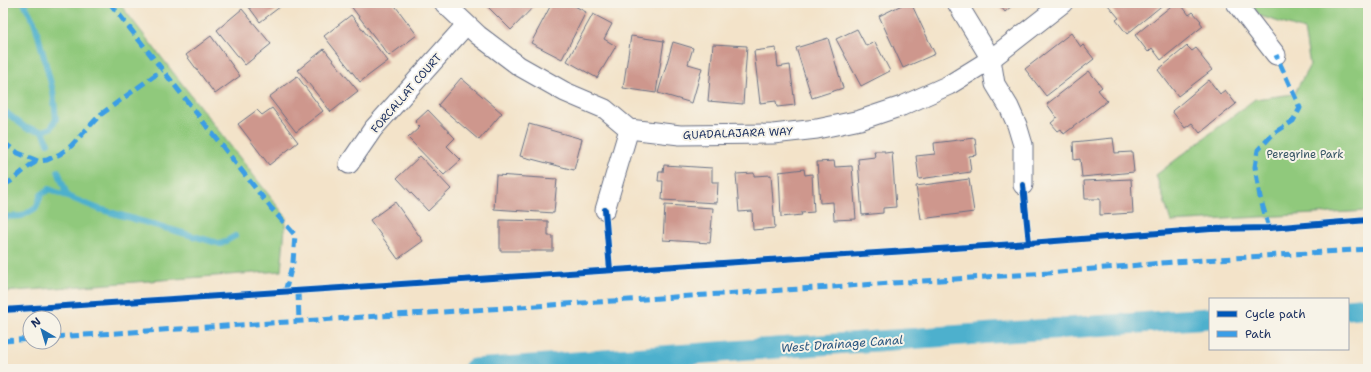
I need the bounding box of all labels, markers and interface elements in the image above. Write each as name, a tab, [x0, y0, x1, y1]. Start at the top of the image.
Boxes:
street label: FORCALLAT COURT	[368, 50, 445, 136]
street label: GUADALAJARA WAY	[683, 124, 794, 143]
park label: Peregrine Park	[1266, 147, 1344, 162]
legend	[1209, 298, 1349, 350]
text: Cycle path	[1245, 306, 1306, 322]
north arrow	[22, 310, 62, 350]
text: N	[28, 314, 44, 331]
text: Path	[1245, 326, 1271, 342]
water label: West Drainage Canal	[780, 332, 904, 356]

